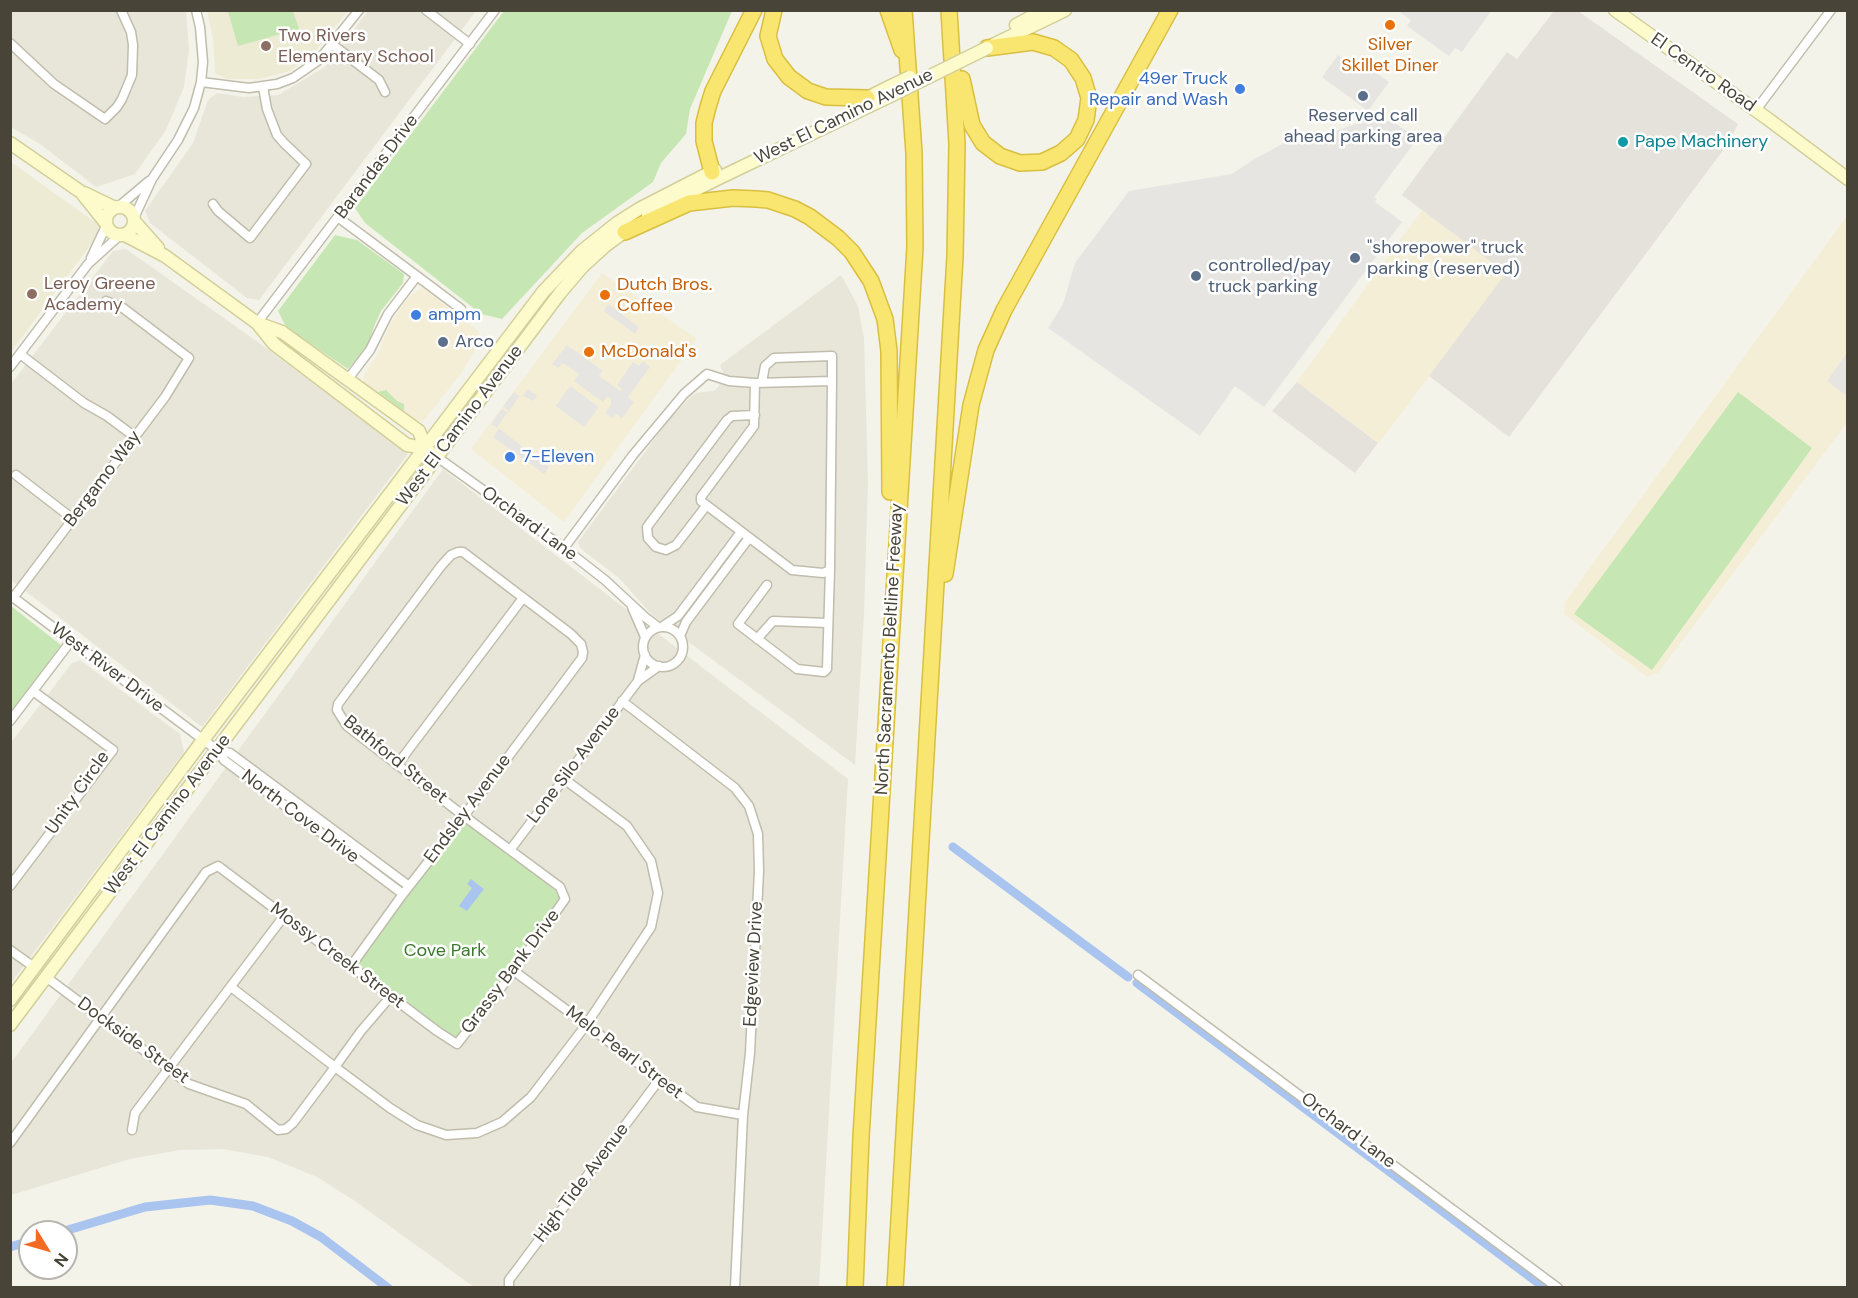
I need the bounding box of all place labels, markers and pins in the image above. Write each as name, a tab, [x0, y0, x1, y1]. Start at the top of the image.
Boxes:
marker: Silver Skillet Diner	[1383, 18, 1397, 32]
place label: Two Rivers Elementary School	[278, 25, 434, 68]
place label: Silver Skillet Diner	[1341, 34, 1439, 76]
marker: Two Rivers Elementary School	[259, 39, 273, 53]
place label: 49er Truck Repair and Wash	[1089, 68, 1228, 110]
marker: 49er Truck Repair and Wash	[1233, 82, 1247, 96]
marker: Reserved call ahead parking area	[1356, 89, 1370, 103]
place label: Reserved call ahead parking area	[1284, 105, 1442, 148]
place label: Pape Machinery	[1635, 131, 1768, 153]
marker: Pape Machinery	[1616, 135, 1630, 149]
place label: "shorepower" truck parking (reserved)	[1367, 237, 1524, 280]
marker: "shorepower" truck parking (reserved)	[1348, 251, 1362, 265]
place label: controlled/pay truck parking	[1208, 255, 1331, 298]
marker: controlled/pay truck parking	[1189, 269, 1203, 283]
place label: Leroy Greene Academy	[44, 273, 155, 316]
place label: Dutch Bros. Coffee	[617, 274, 712, 316]
marker: Leroy Greene Academy	[25, 287, 39, 301]
marker: Dutch Bros. Coffee	[598, 288, 612, 302]
place label: ampm	[428, 304, 481, 326]
marker: ampm	[409, 308, 423, 322]
place label: Arco	[455, 331, 494, 353]
marker: Arco	[436, 335, 450, 349]
place label: McDonald's	[601, 341, 697, 363]
marker: McDonald's	[582, 345, 596, 359]
place label: 7-Eleven	[522, 446, 594, 468]
marker: 7-Eleven	[503, 450, 517, 464]

